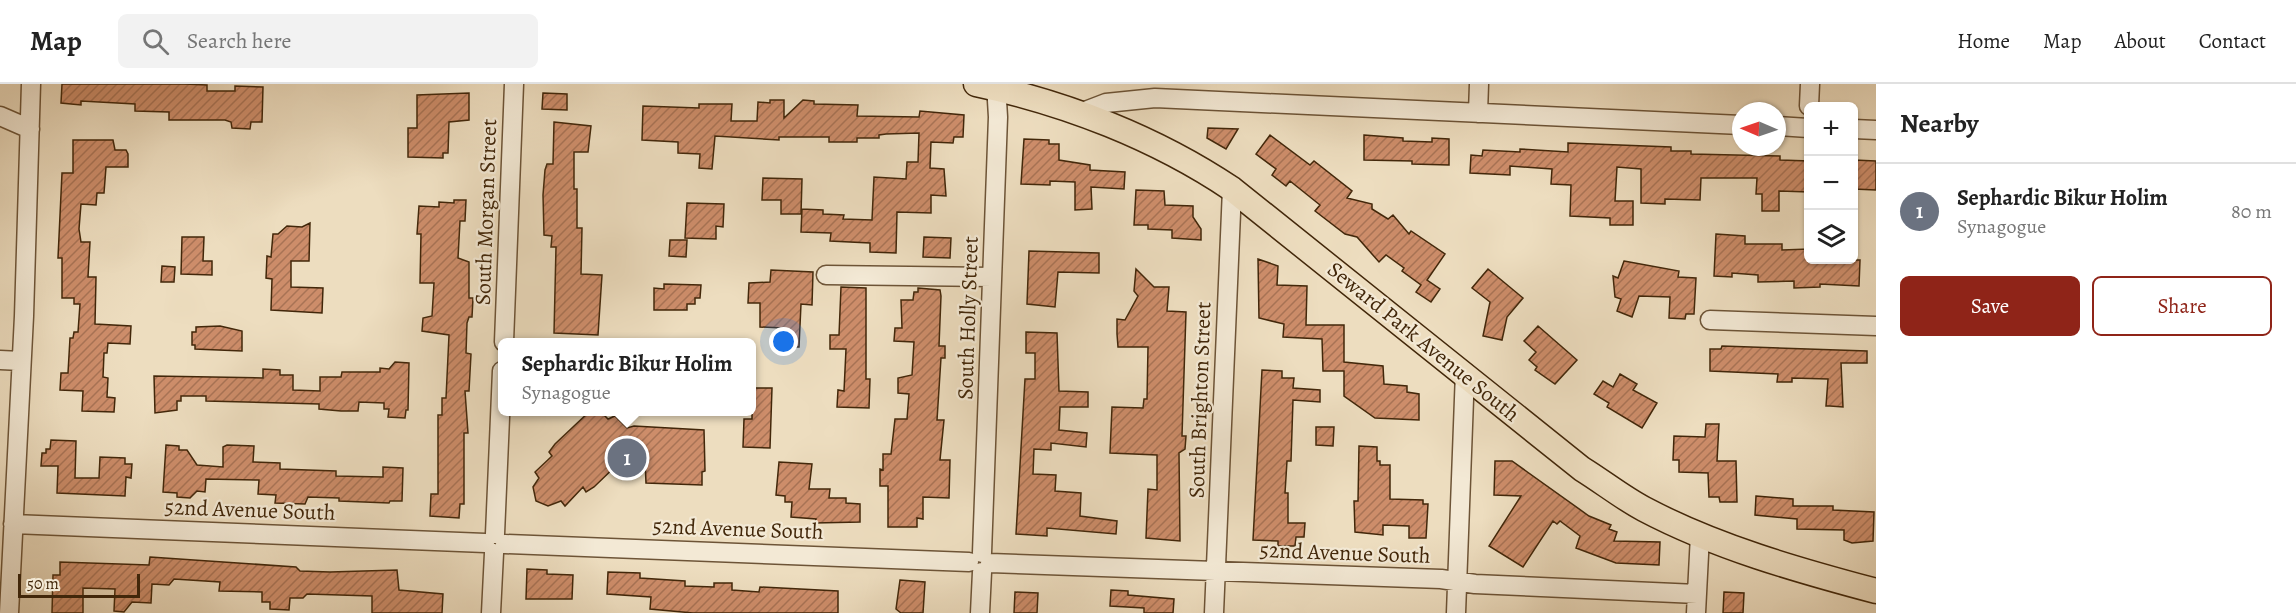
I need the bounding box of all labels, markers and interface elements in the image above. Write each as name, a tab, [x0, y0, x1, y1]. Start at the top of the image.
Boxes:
search box	[118, 14, 538, 68]
text: Map	[30, 22, 82, 60]
icon: search	[139, 25, 172, 58]
text: Search here	[187, 26, 291, 56]
text: Home	[1957, 27, 2010, 55]
text: Map	[2043, 27, 2081, 55]
text: About	[2114, 27, 2166, 55]
text: Contact	[2199, 27, 2266, 55]
north arrow	[1732, 102, 1786, 156]
map controls	[1804, 102, 1858, 264]
button: +	[1804, 102, 1858, 156]
text: Nearby	[1900, 106, 1979, 141]
street label: South Morgan Street	[468, 118, 504, 306]
button: −	[1804, 156, 1858, 210]
text: Sephardic Bikur Holim	[1957, 183, 2168, 213]
text: 1	[1916, 198, 1923, 225]
text: 80 m	[2231, 198, 2272, 225]
button: layers	[1804, 210, 1858, 264]
text: Synagogue	[1957, 213, 2046, 240]
street label: South Holly Street	[950, 236, 986, 400]
street label: Seward Park Avenue South	[1321, 255, 1526, 429]
button: Save	[1900, 276, 2080, 336]
button: Share	[2092, 276, 2272, 336]
street label: South Brighton Street	[1182, 301, 1218, 499]
your location	[769, 327, 798, 356]
popup	[498, 338, 756, 416]
text: Sephardic Bikur Holim	[522, 349, 732, 379]
text: Synagogue	[522, 379, 611, 406]
pin: 1	[608, 436, 646, 481]
street label: 52nd Avenue South	[164, 492, 336, 528]
street label: 52nd Avenue South	[652, 511, 824, 547]
street label: 52nd Avenue South	[1259, 535, 1431, 571]
scale bar	[18, 571, 140, 598]
text: 50 m	[27, 573, 59, 595]

